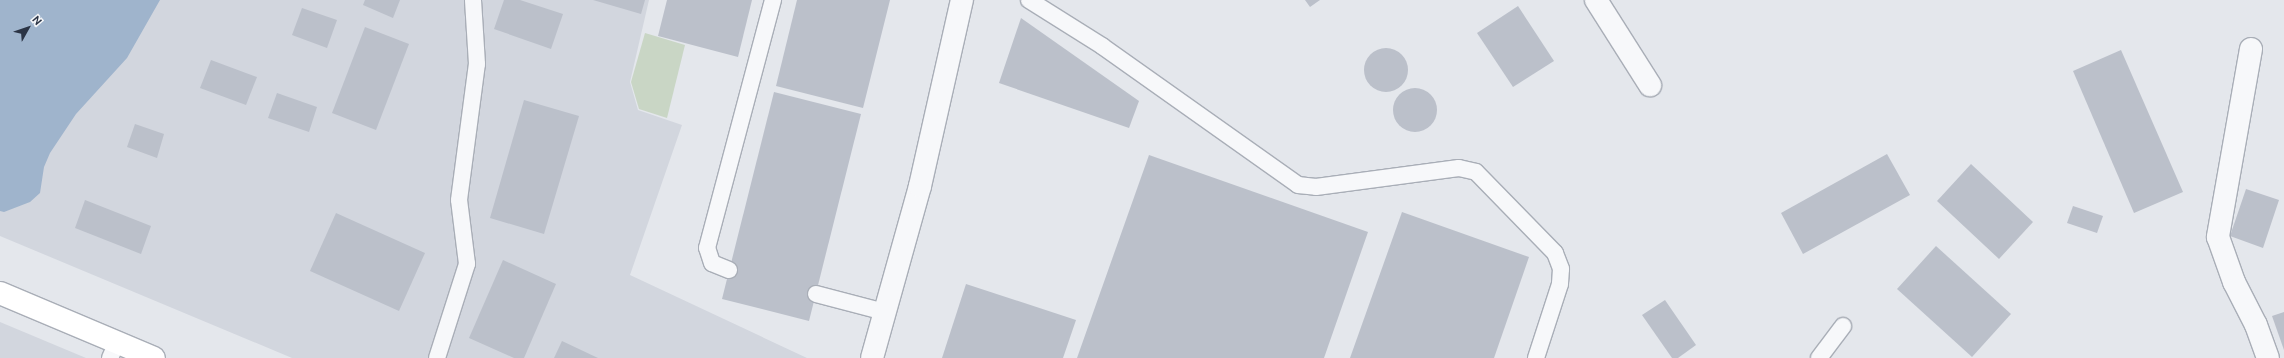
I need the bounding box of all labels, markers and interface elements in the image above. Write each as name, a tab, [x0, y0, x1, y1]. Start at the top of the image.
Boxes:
north arrow	[8, 8, 48, 48]
text: N	[30, 13, 44, 27]

